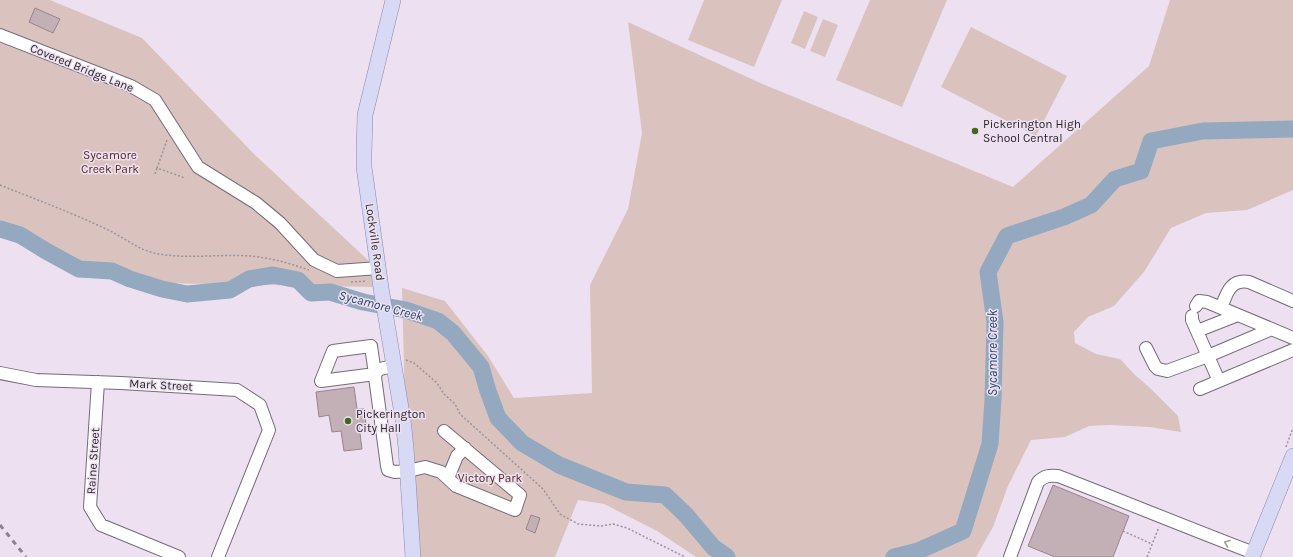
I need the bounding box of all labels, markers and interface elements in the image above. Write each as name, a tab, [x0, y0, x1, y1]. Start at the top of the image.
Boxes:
street label: Covered Bridge Lane	[28, 41, 136, 95]
place label: Pickerington High School Central	[983, 117, 1081, 145]
marker: Pickerington High School Central	[970, 126, 980, 136]
park label: Sycamore Creek Park	[81, 148, 139, 176]
street label: Lockville Road	[363, 202, 387, 282]
water label: Sycamore Creek	[337, 287, 425, 324]
water label: Sycamore Creek	[985, 310, 1000, 396]
street label: Mark Street	[129, 376, 194, 394]
place label: Pickerington City Hall	[356, 407, 426, 435]
marker: Pickerington City Hall	[343, 416, 353, 426]
street label: Raine Street	[84, 427, 102, 495]
park label: Victory Park	[458, 471, 523, 485]
one-way arrow	[1223, 539, 1230, 547]

